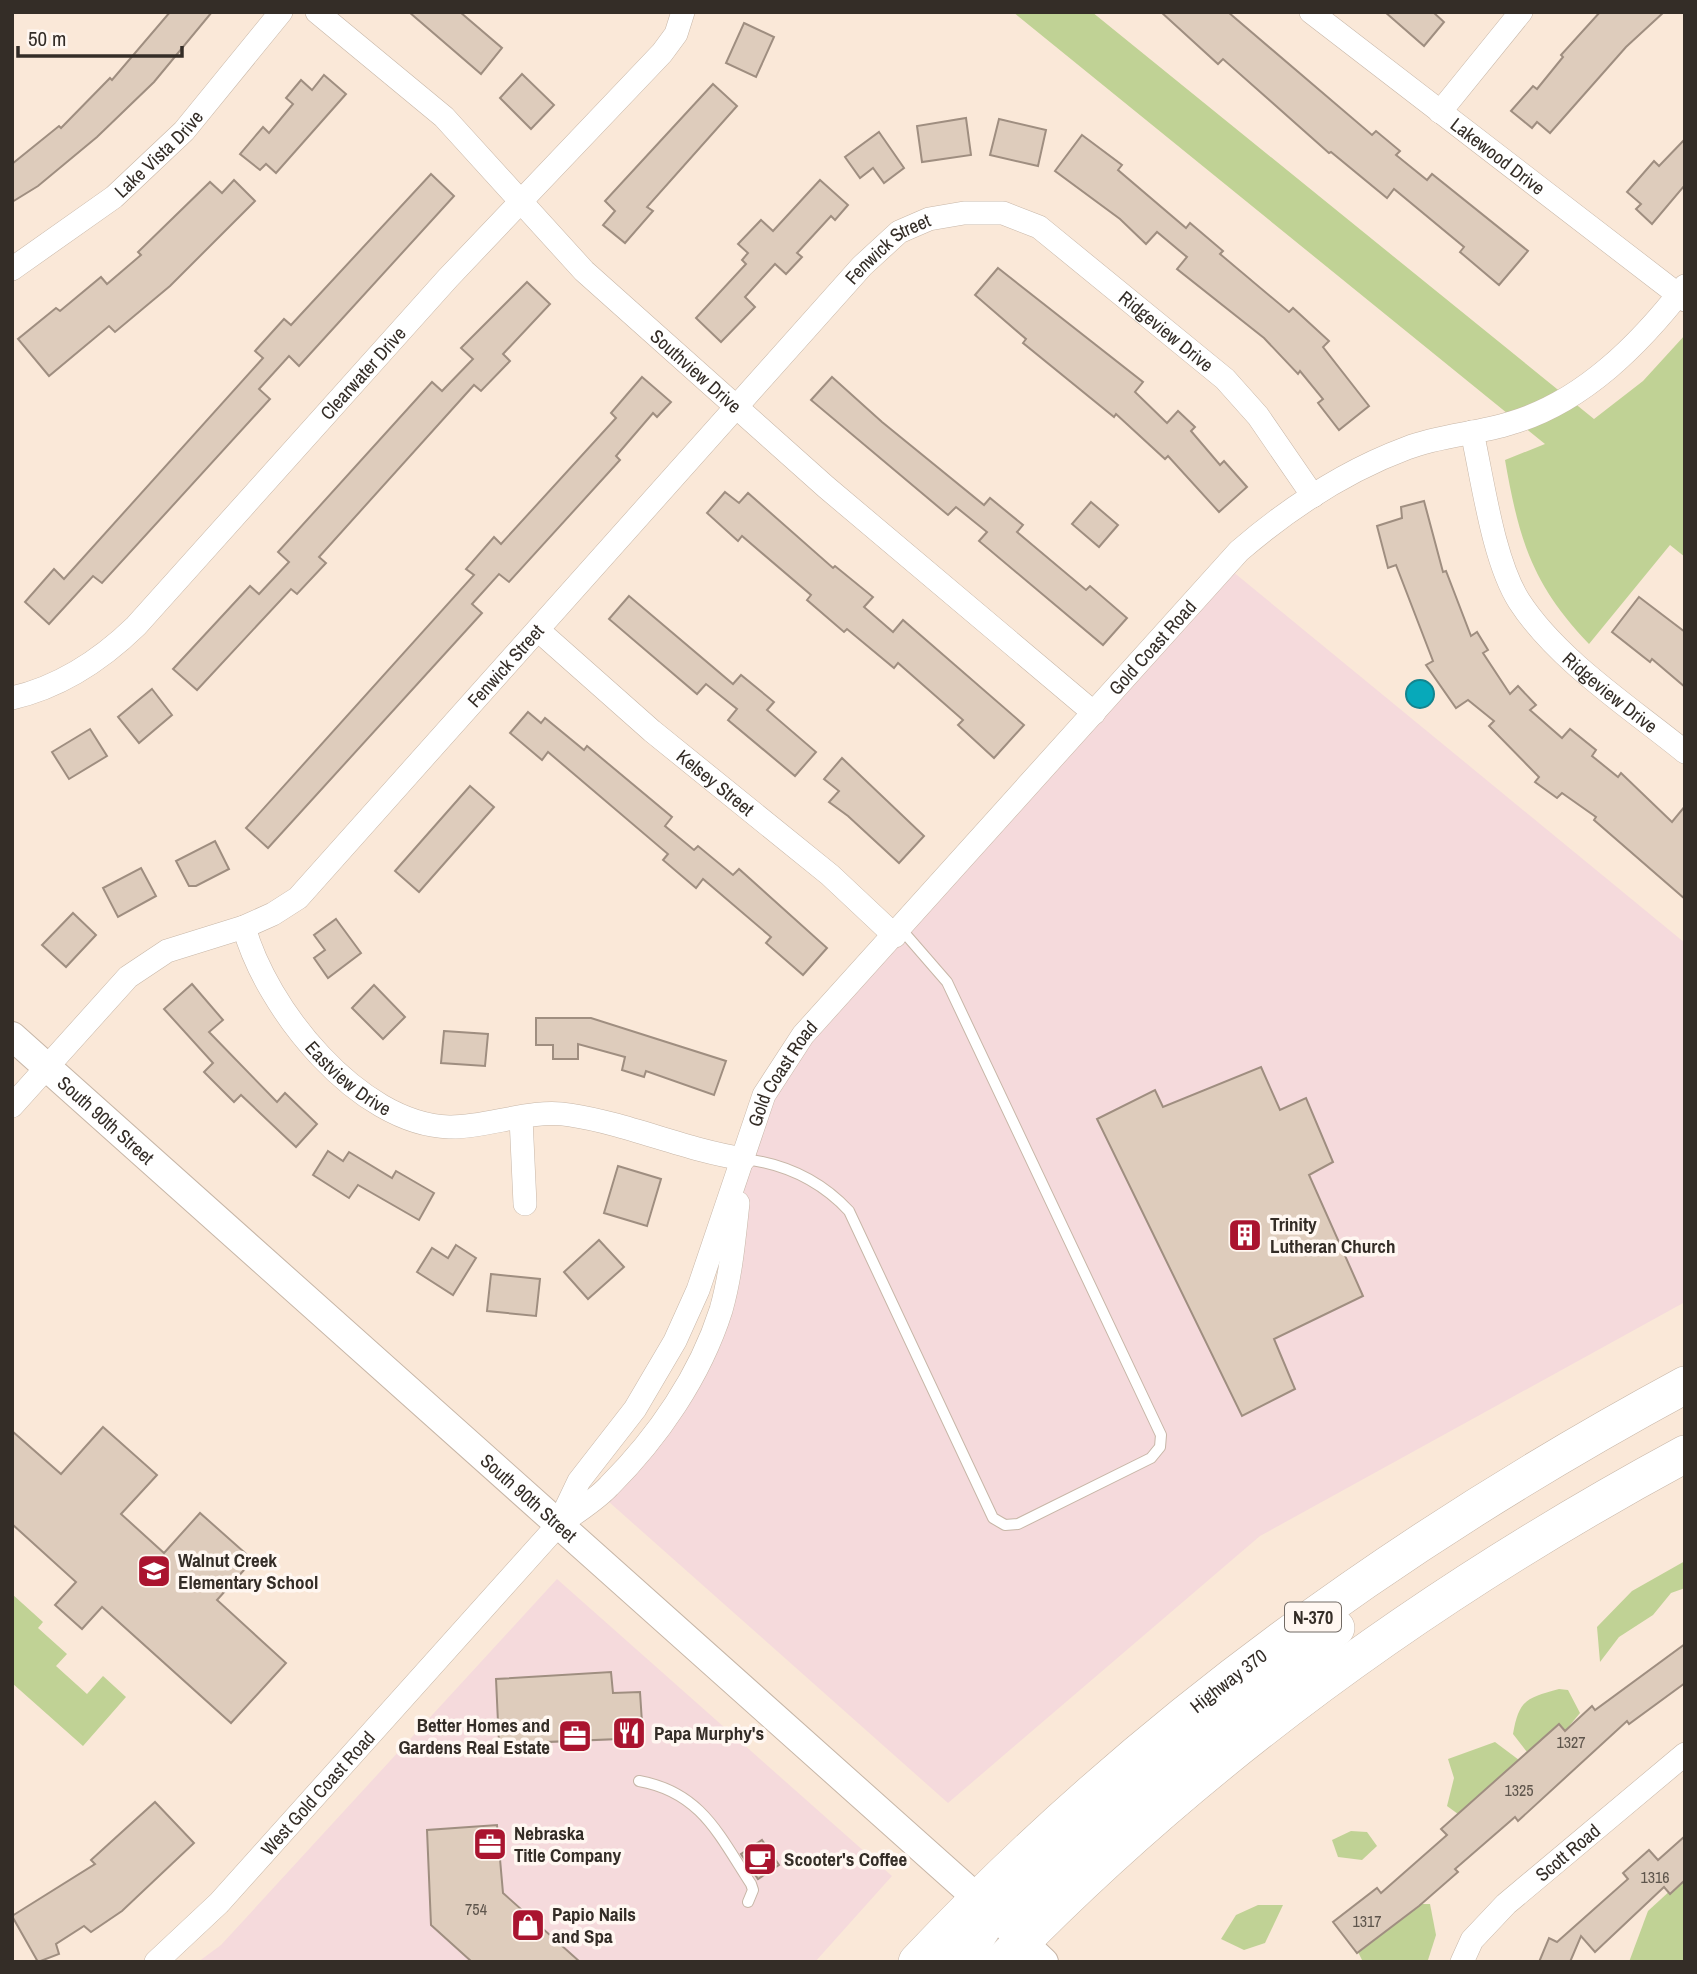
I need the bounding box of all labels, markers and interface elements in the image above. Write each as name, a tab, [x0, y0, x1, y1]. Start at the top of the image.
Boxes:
scale bar	[18, 14, 182, 58]
text: 50 m	[28, 24, 66, 53]
street label: Lake Vista Drive	[108, 105, 209, 203]
street label: Lakewood Drive	[1445, 111, 1551, 201]
street label: Fenwick Street	[839, 207, 935, 290]
street label: Ridgeview Drive	[1113, 284, 1219, 378]
street label: Clearwater Drive	[314, 321, 412, 425]
street label: Southview Drive	[645, 323, 747, 419]
street label: Gold Coast Road	[1103, 594, 1202, 700]
street label: Fenwick Street	[461, 618, 550, 713]
street label: Ridgeview Drive	[1557, 646, 1663, 739]
street label: Kelsey Street	[671, 743, 760, 822]
street label: Gold Coast Road	[741, 1015, 823, 1130]
street label: Eastview Drive	[299, 1035, 396, 1122]
street label: South 90th Street	[52, 1070, 160, 1171]
place label: Trinity Lutheran Church	[1270, 1211, 1396, 1259]
building icon: Trinity Lutheran Church	[1226, 1216, 1264, 1254]
street label: South 90th Street	[475, 1448, 583, 1548]
place label: Walnut Creek Elementary School	[178, 1547, 318, 1595]
school or university icon: Walnut Creek Elementary School	[135, 1552, 173, 1590]
road number: N-370	[1285, 1602, 1341, 1632]
street label: Highway 370	[1184, 1642, 1272, 1719]
place label: Better Homes and Gardens Real Estate	[398, 1712, 550, 1760]
restaurant icon: Papa Murphy's	[610, 1714, 648, 1752]
office icon: Better Homes and Gardens Real Estate	[556, 1717, 594, 1755]
place label: Papa Murphy's	[654, 1720, 764, 1746]
street label: West Gold Coast Road	[255, 1725, 380, 1861]
house number: 1327	[1556, 1731, 1586, 1753]
house number: 1325	[1504, 1779, 1534, 1801]
street label: Scott Road	[1530, 1818, 1605, 1887]
place label: Nebraska Title Company	[514, 1820, 621, 1868]
office icon: Nebraska Title Company	[471, 1825, 509, 1863]
cafe icon: Scooter's Coffee	[741, 1840, 779, 1878]
place label: Scooter's Coffee	[784, 1846, 908, 1872]
house number: 1316	[1640, 1866, 1670, 1888]
house number: 754	[465, 1898, 487, 1920]
place label: Papio Nails and Spa	[552, 1901, 636, 1949]
shop icon: Papio Nails and Spa	[509, 1906, 547, 1944]
house number: 1317	[1352, 1910, 1382, 1932]

